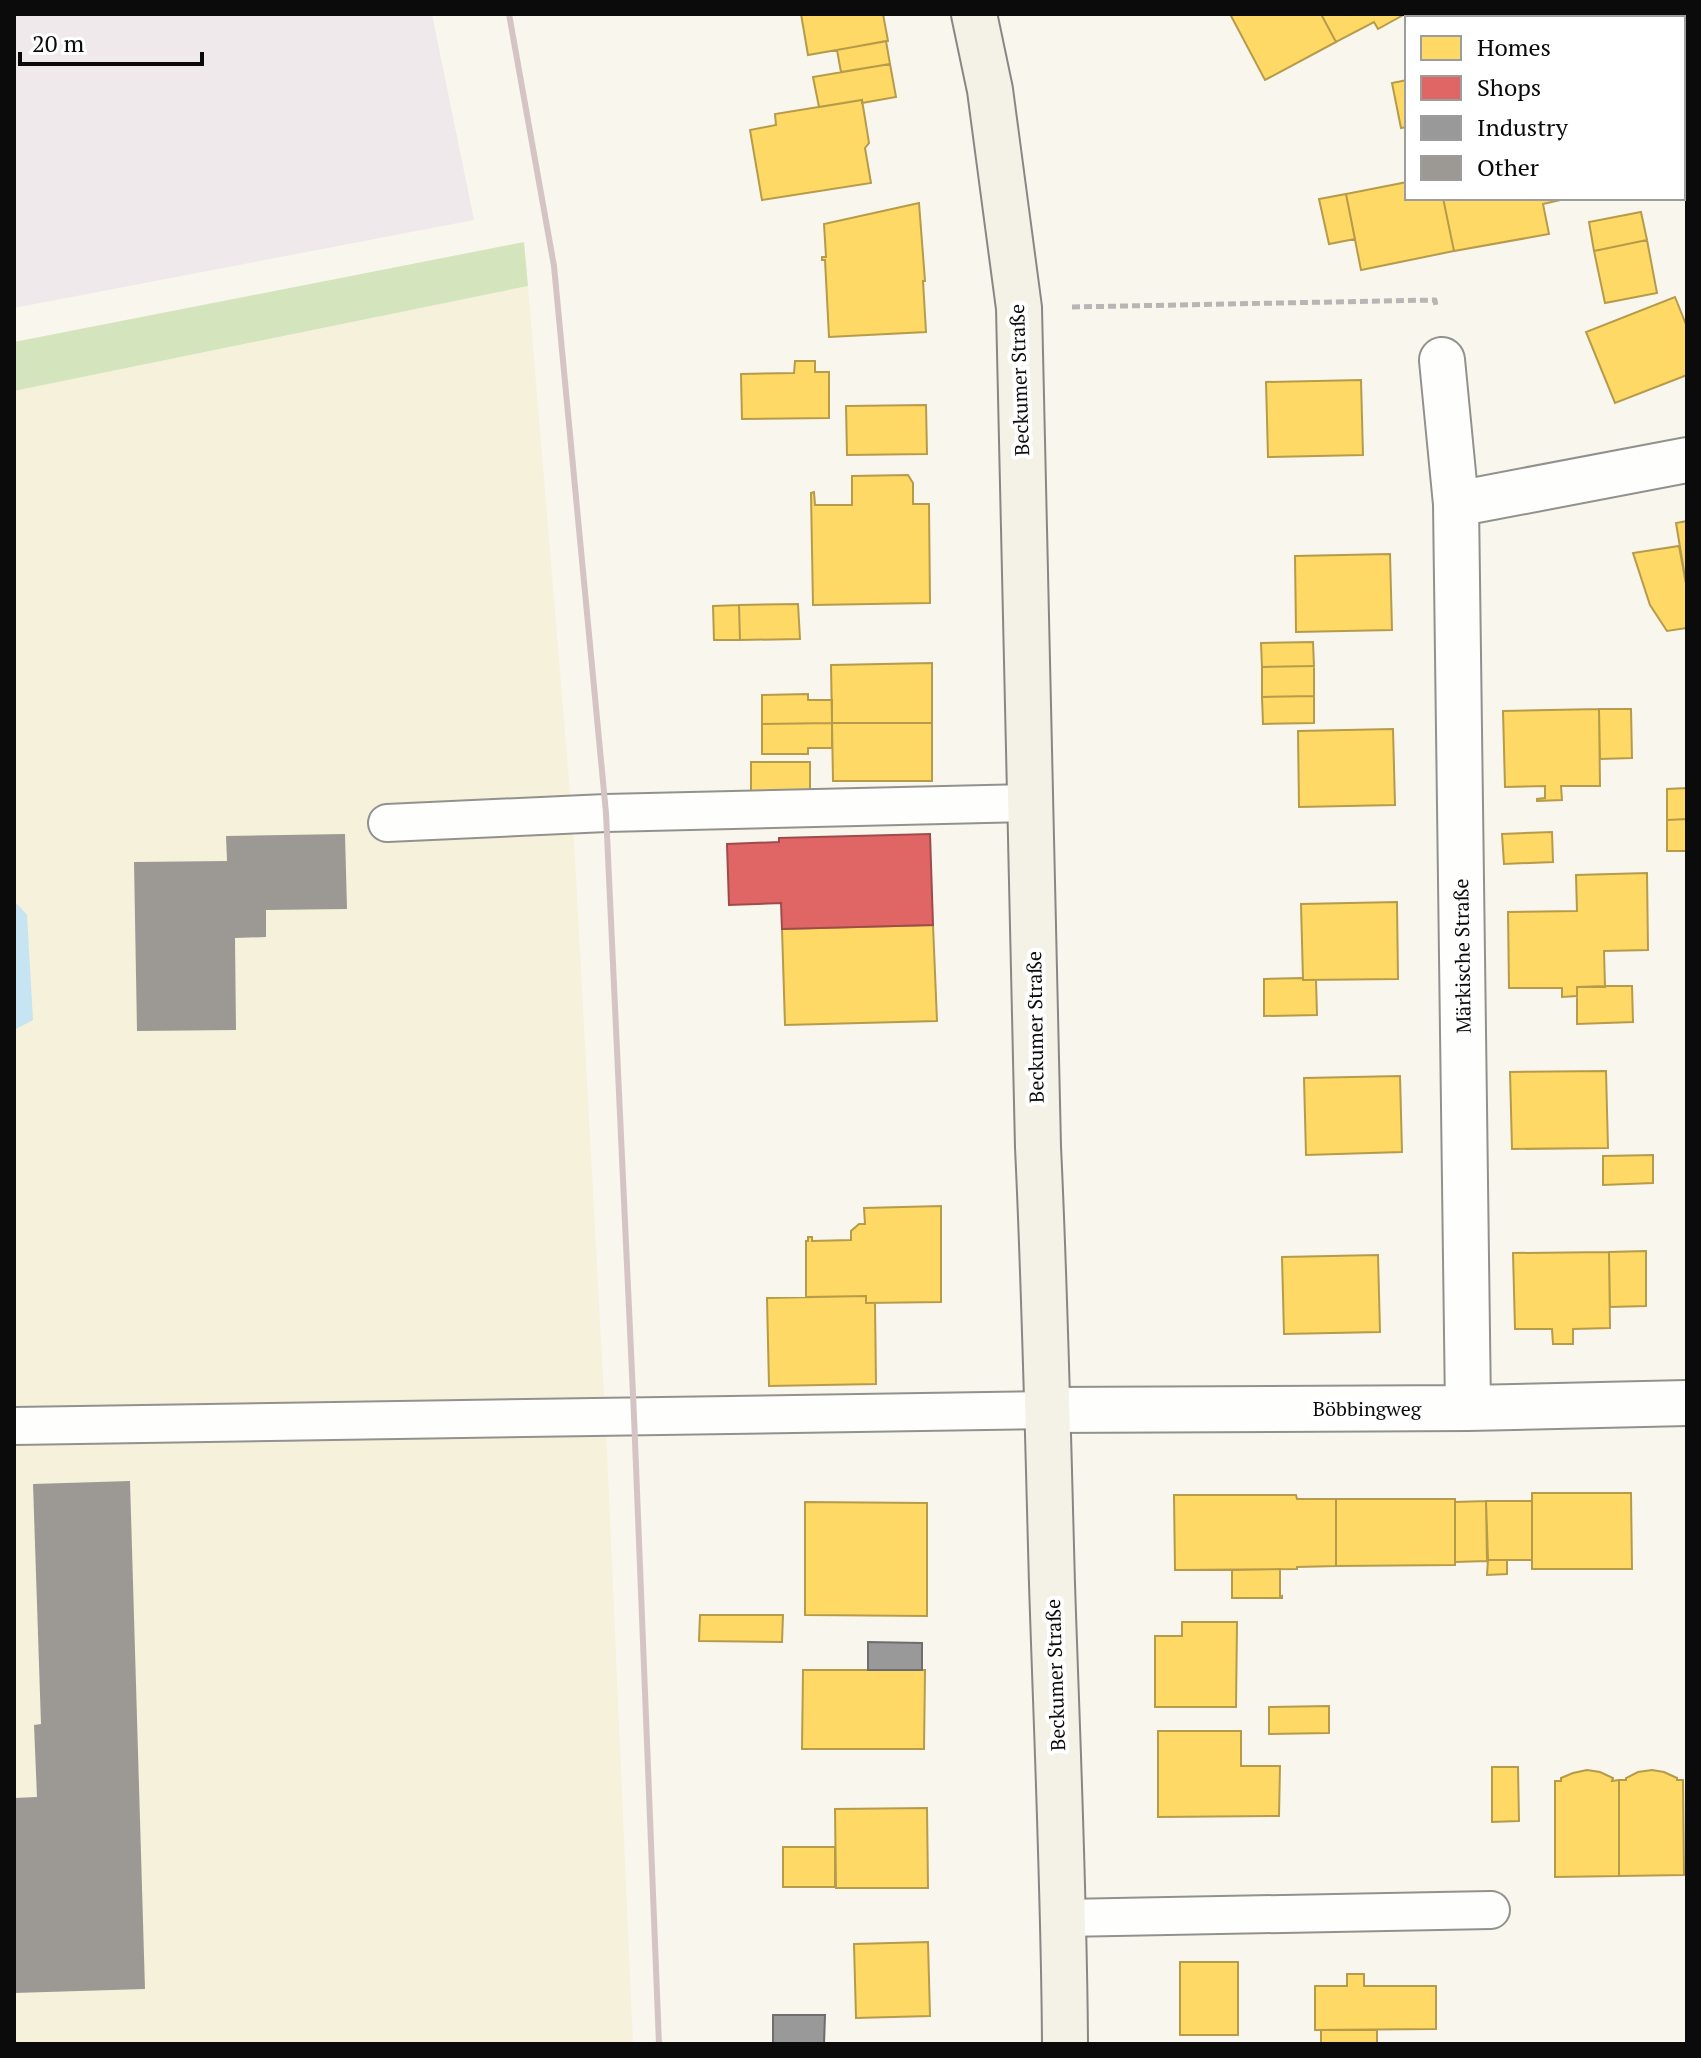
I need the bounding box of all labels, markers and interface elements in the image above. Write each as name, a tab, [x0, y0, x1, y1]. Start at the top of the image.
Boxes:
scale bar	[20, 16, 202, 66]
legend	[1405, 16, 1685, 200]
text: 20 m	[32, 27, 84, 59]
text: Homes	[1477, 31, 1551, 63]
text: Shops	[1477, 71, 1541, 103]
text: Industry	[1477, 111, 1569, 143]
text: Other	[1477, 151, 1540, 183]
street label: Beckumer Straße	[1003, 304, 1035, 456]
street label: Märkische Straße	[1447, 878, 1477, 1034]
street label: Beckumer Straße	[1020, 951, 1050, 1103]
street label: Böbbingweg	[1313, 1395, 1422, 1422]
street label: Beckumer Straße	[1039, 1599, 1071, 1751]

